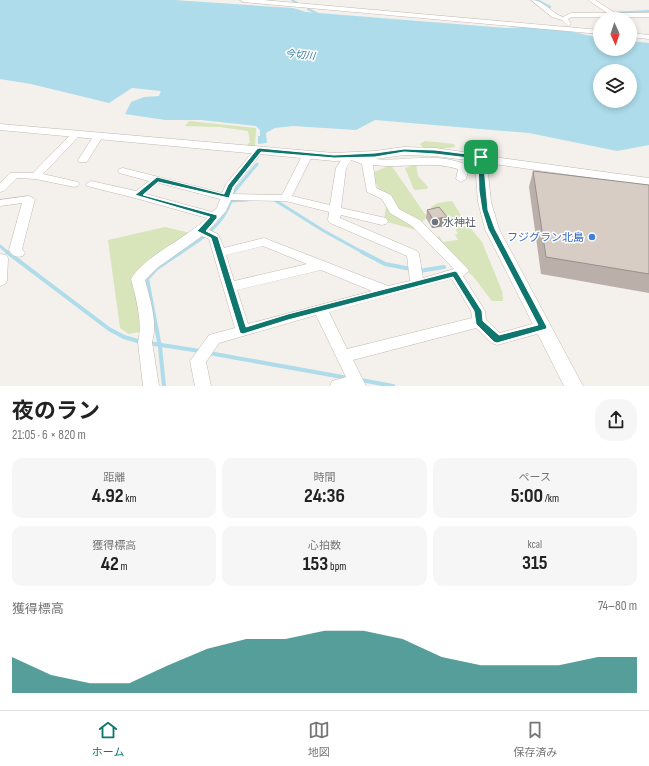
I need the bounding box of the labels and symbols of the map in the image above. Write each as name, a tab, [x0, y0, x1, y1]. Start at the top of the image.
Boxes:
north arrow	[593, 12, 637, 56]
water label: 今切川	[284, 47, 317, 63]
pin	[464, 140, 498, 174]
place label: 水神社	[443, 216, 476, 229]
marker: 水神社	[430, 217, 440, 227]
place label: フジグラン北島	[507, 231, 584, 244]
marker: フジグラン北島	[587, 232, 597, 242]

